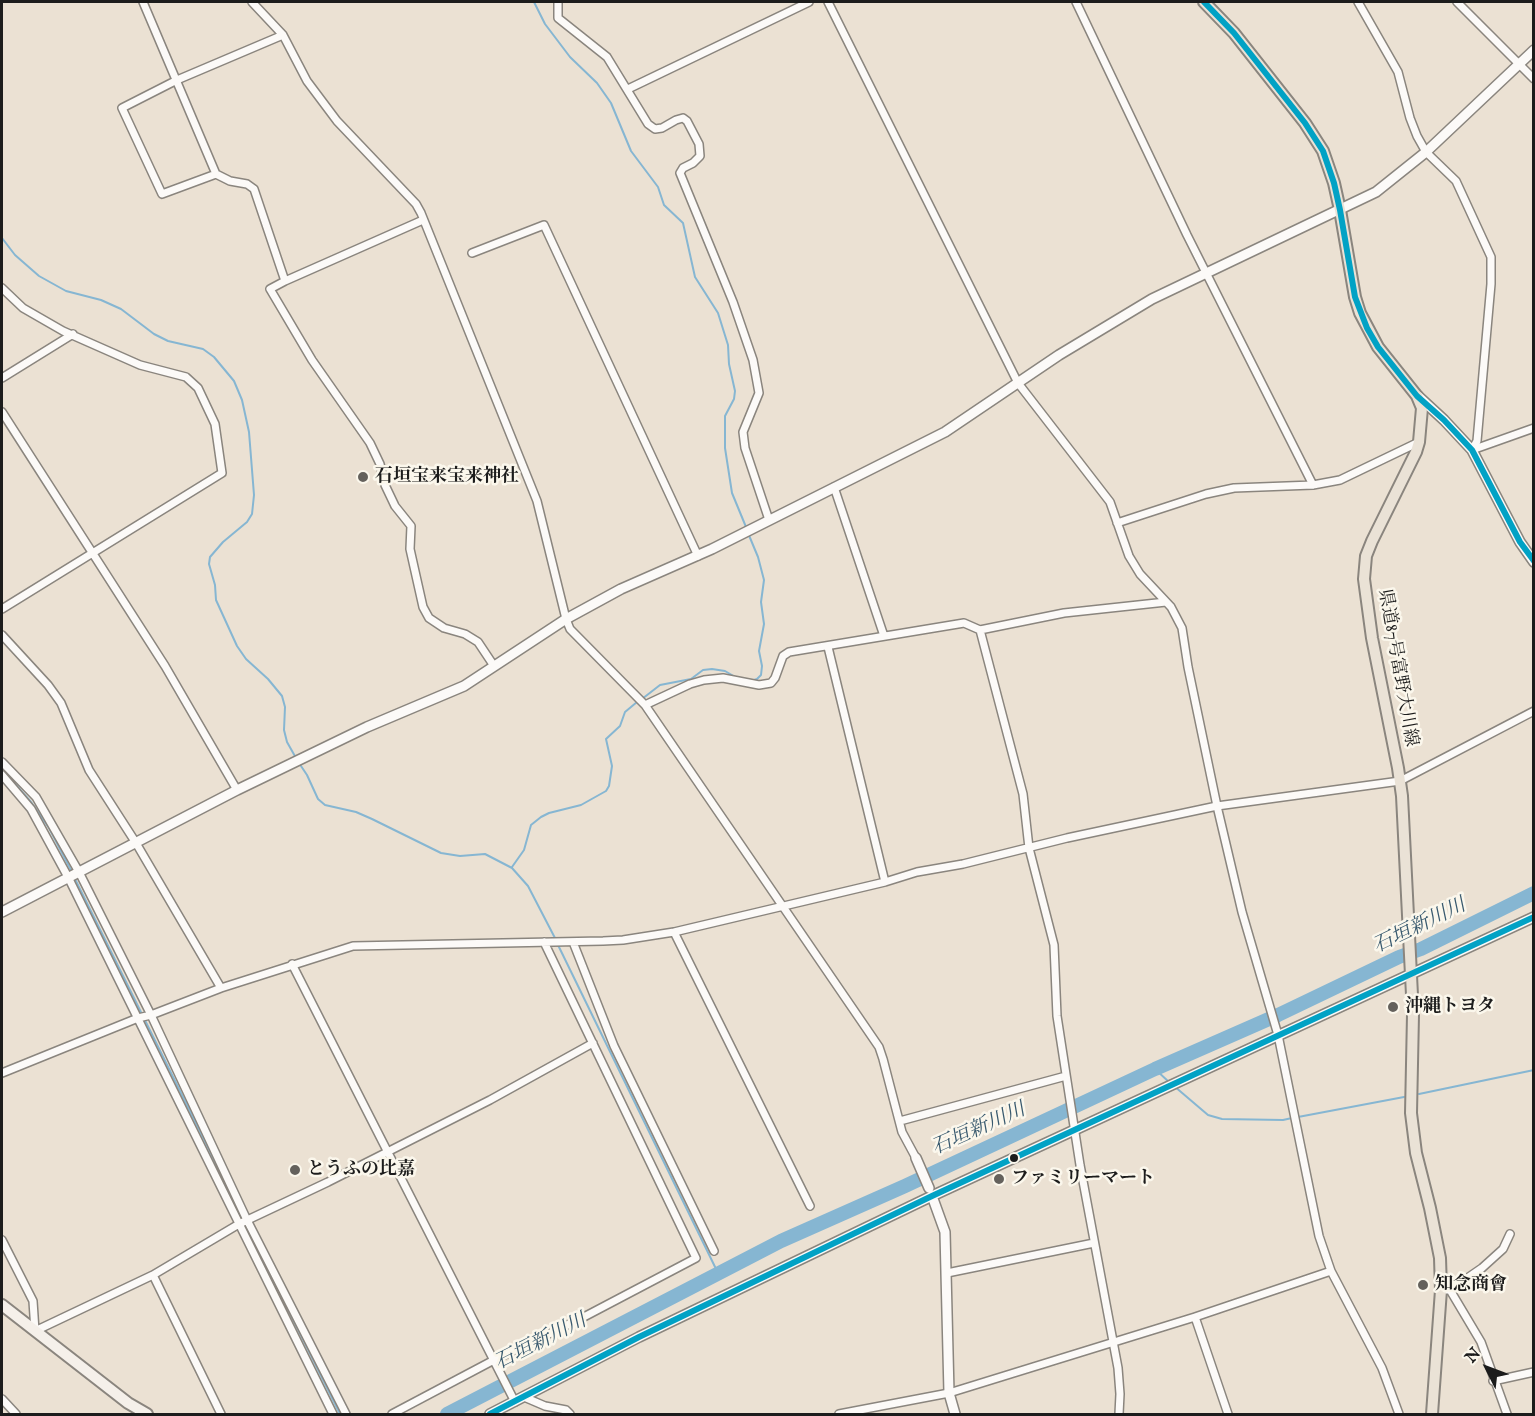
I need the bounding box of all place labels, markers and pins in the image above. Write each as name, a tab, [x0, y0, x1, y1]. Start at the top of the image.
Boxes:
place label: 石垣宝来宝来神社	[375, 466, 519, 488]
marker: 石垣宝来宝来神社	[356, 470, 370, 484]
place label: 沖縄トヨタ	[1405, 996, 1495, 1018]
marker: 沖縄トヨタ	[1386, 1000, 1400, 1014]
unlabelled marker	[1008, 1152, 1020, 1164]
place label: とうふの比嘉	[307, 1159, 415, 1181]
marker: とうふの比嘉	[288, 1163, 302, 1177]
place label: ファミリーマート	[1011, 1168, 1155, 1190]
marker: ファミリーマート	[992, 1172, 1006, 1186]
place label: 知念商會	[1435, 1274, 1507, 1296]
marker: 知念商會	[1416, 1278, 1430, 1292]

